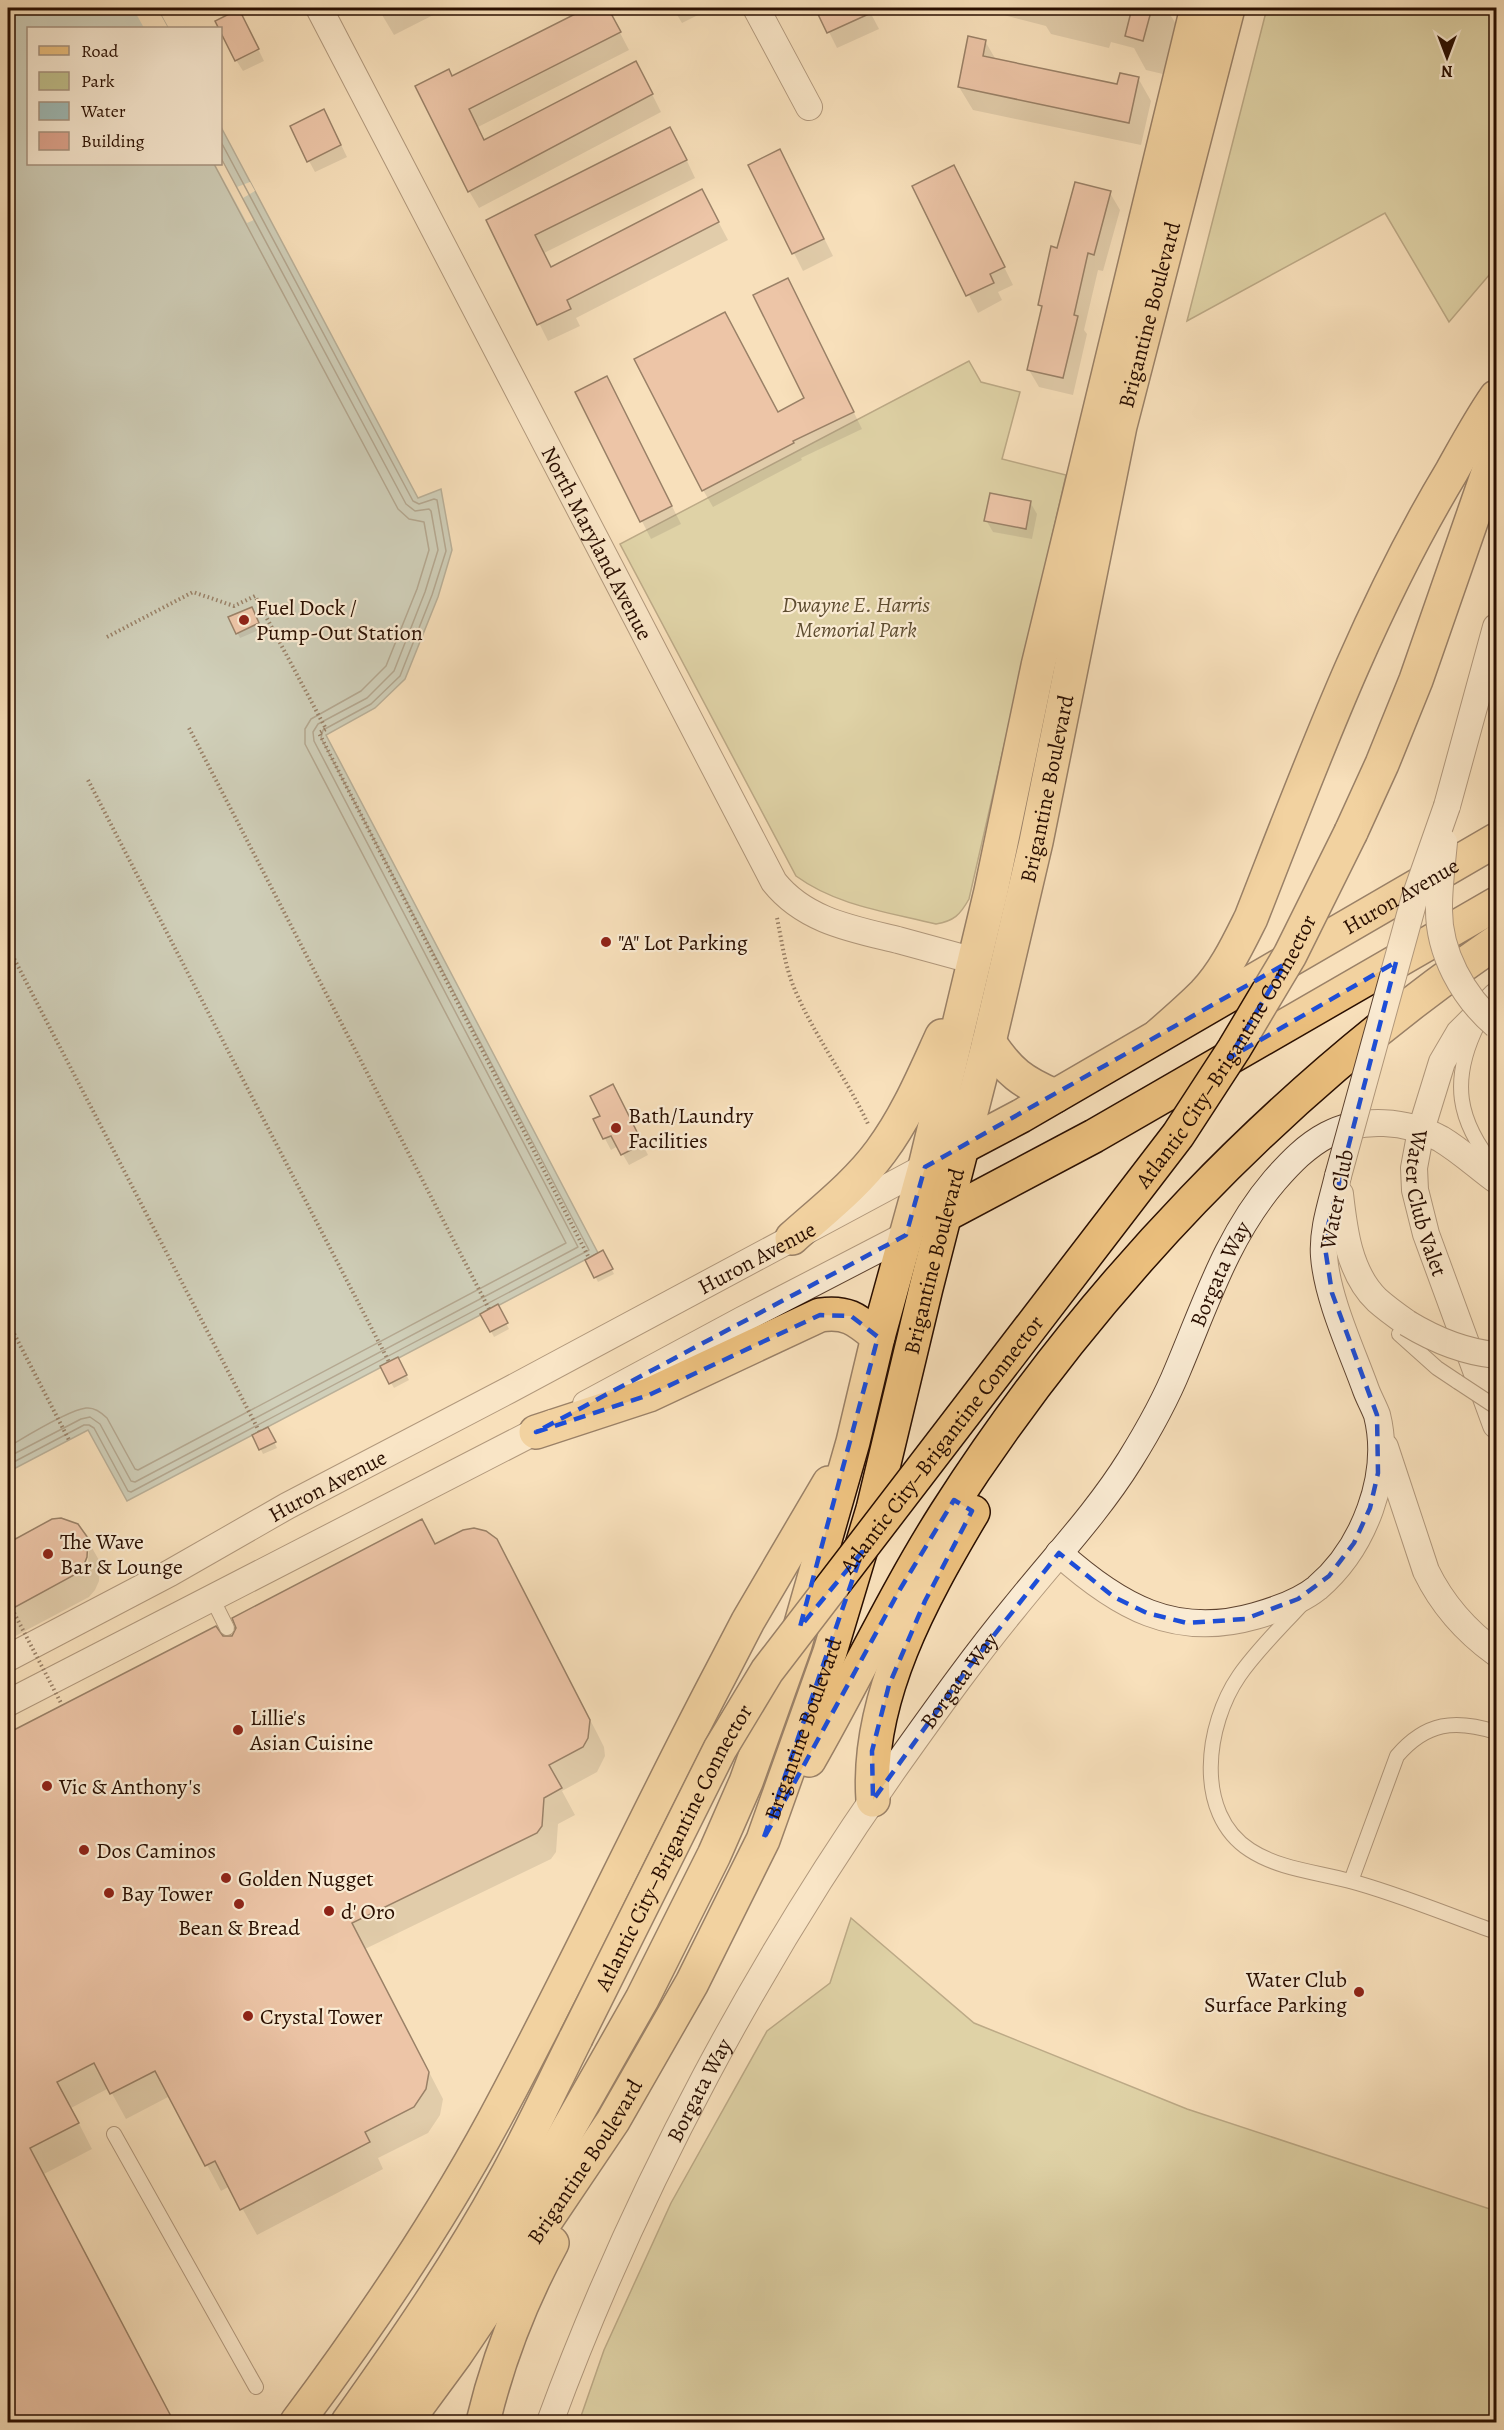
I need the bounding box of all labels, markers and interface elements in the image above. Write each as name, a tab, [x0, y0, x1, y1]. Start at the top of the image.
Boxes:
legend	[27, 27, 222, 165]
north arrow	[1417, 27, 1477, 87]
text: Road	[81, 39, 119, 63]
text: N	[1441, 60, 1453, 82]
text: Park	[81, 69, 115, 93]
text: Water	[80, 99, 126, 123]
text: Building	[81, 129, 145, 153]
street label: Brigantine Boulevard	[1111, 218, 1188, 411]
street label: North Maryland Avenue	[534, 441, 659, 646]
park label: Dwayne E. Harris Memorial Park	[782, 590, 931, 645]
place label: Fuel Dock / Pump-Out Station	[256, 593, 423, 648]
marker: Fuel Dock / Pump-Out Station	[237, 613, 251, 627]
street label: Brigantine Boulevard	[1013, 692, 1081, 886]
street label: Huron Avenue	[1337, 851, 1465, 942]
street label: Atlantic City–Brigantine Connector	[1128, 910, 1324, 1195]
place label: "A" Lot Parking	[618, 928, 748, 958]
marker: "A" Lot Parking	[599, 935, 613, 949]
place label: Bath/Laundry Facilities	[628, 1101, 754, 1156]
marker: Bath/Laundry Facilities	[609, 1121, 623, 1135]
street label: Water Club Valet	[1398, 1126, 1454, 1281]
street label: Water Club	[1312, 1147, 1361, 1253]
street label: Brigantine Boulevard	[897, 1165, 972, 1358]
street label: Huron Avenue	[693, 1214, 821, 1302]
street label: Borgata Way	[1183, 1215, 1258, 1331]
street label: Atlantic City–Brigantine Connector	[832, 1309, 1051, 1581]
street label: Huron Avenue	[263, 1443, 392, 1530]
place label: The Wave Bar & Lounge	[60, 1527, 183, 1582]
marker: The Wave Bar & Lounge	[41, 1547, 55, 1561]
street label: Borgata Way	[913, 1626, 1005, 1735]
street label: Brigantine Boulevard	[757, 1634, 849, 1824]
street label: Atlantic City–Brigantine Connector	[587, 1699, 760, 1997]
place label: Lillie's Asian Cuisine	[249, 1703, 373, 1758]
marker: Lillie's Asian Cuisine	[231, 1723, 245, 1737]
place label: Vic & Anthony's	[58, 1772, 201, 1802]
marker: Vic & Anthony's	[40, 1779, 54, 1793]
place label: Dos Caminos	[96, 1836, 216, 1866]
marker: Dos Caminos	[77, 1843, 91, 1857]
place label: Golden Nugget	[238, 1864, 374, 1894]
marker: Golden Nugget	[219, 1871, 233, 1885]
place label: Bay Tower	[121, 1879, 213, 1909]
marker: Bay Tower	[102, 1886, 116, 1900]
marker: Bean & Bread	[232, 1897, 246, 1911]
place label: d' Oro	[341, 1897, 395, 1927]
marker: d' Oro	[322, 1904, 336, 1918]
place label: Bean & Bread	[178, 1913, 300, 1943]
place label: Water Club Surface Parking	[1204, 1965, 1347, 2020]
marker: Water Club Surface Parking	[1352, 1985, 1366, 1999]
place label: Crystal Tower	[260, 2002, 383, 2032]
marker: Crystal Tower	[241, 2009, 255, 2023]
street label: Borgata Way	[660, 2033, 739, 2148]
street label: Brigantine Boulevard	[520, 2074, 650, 2250]

